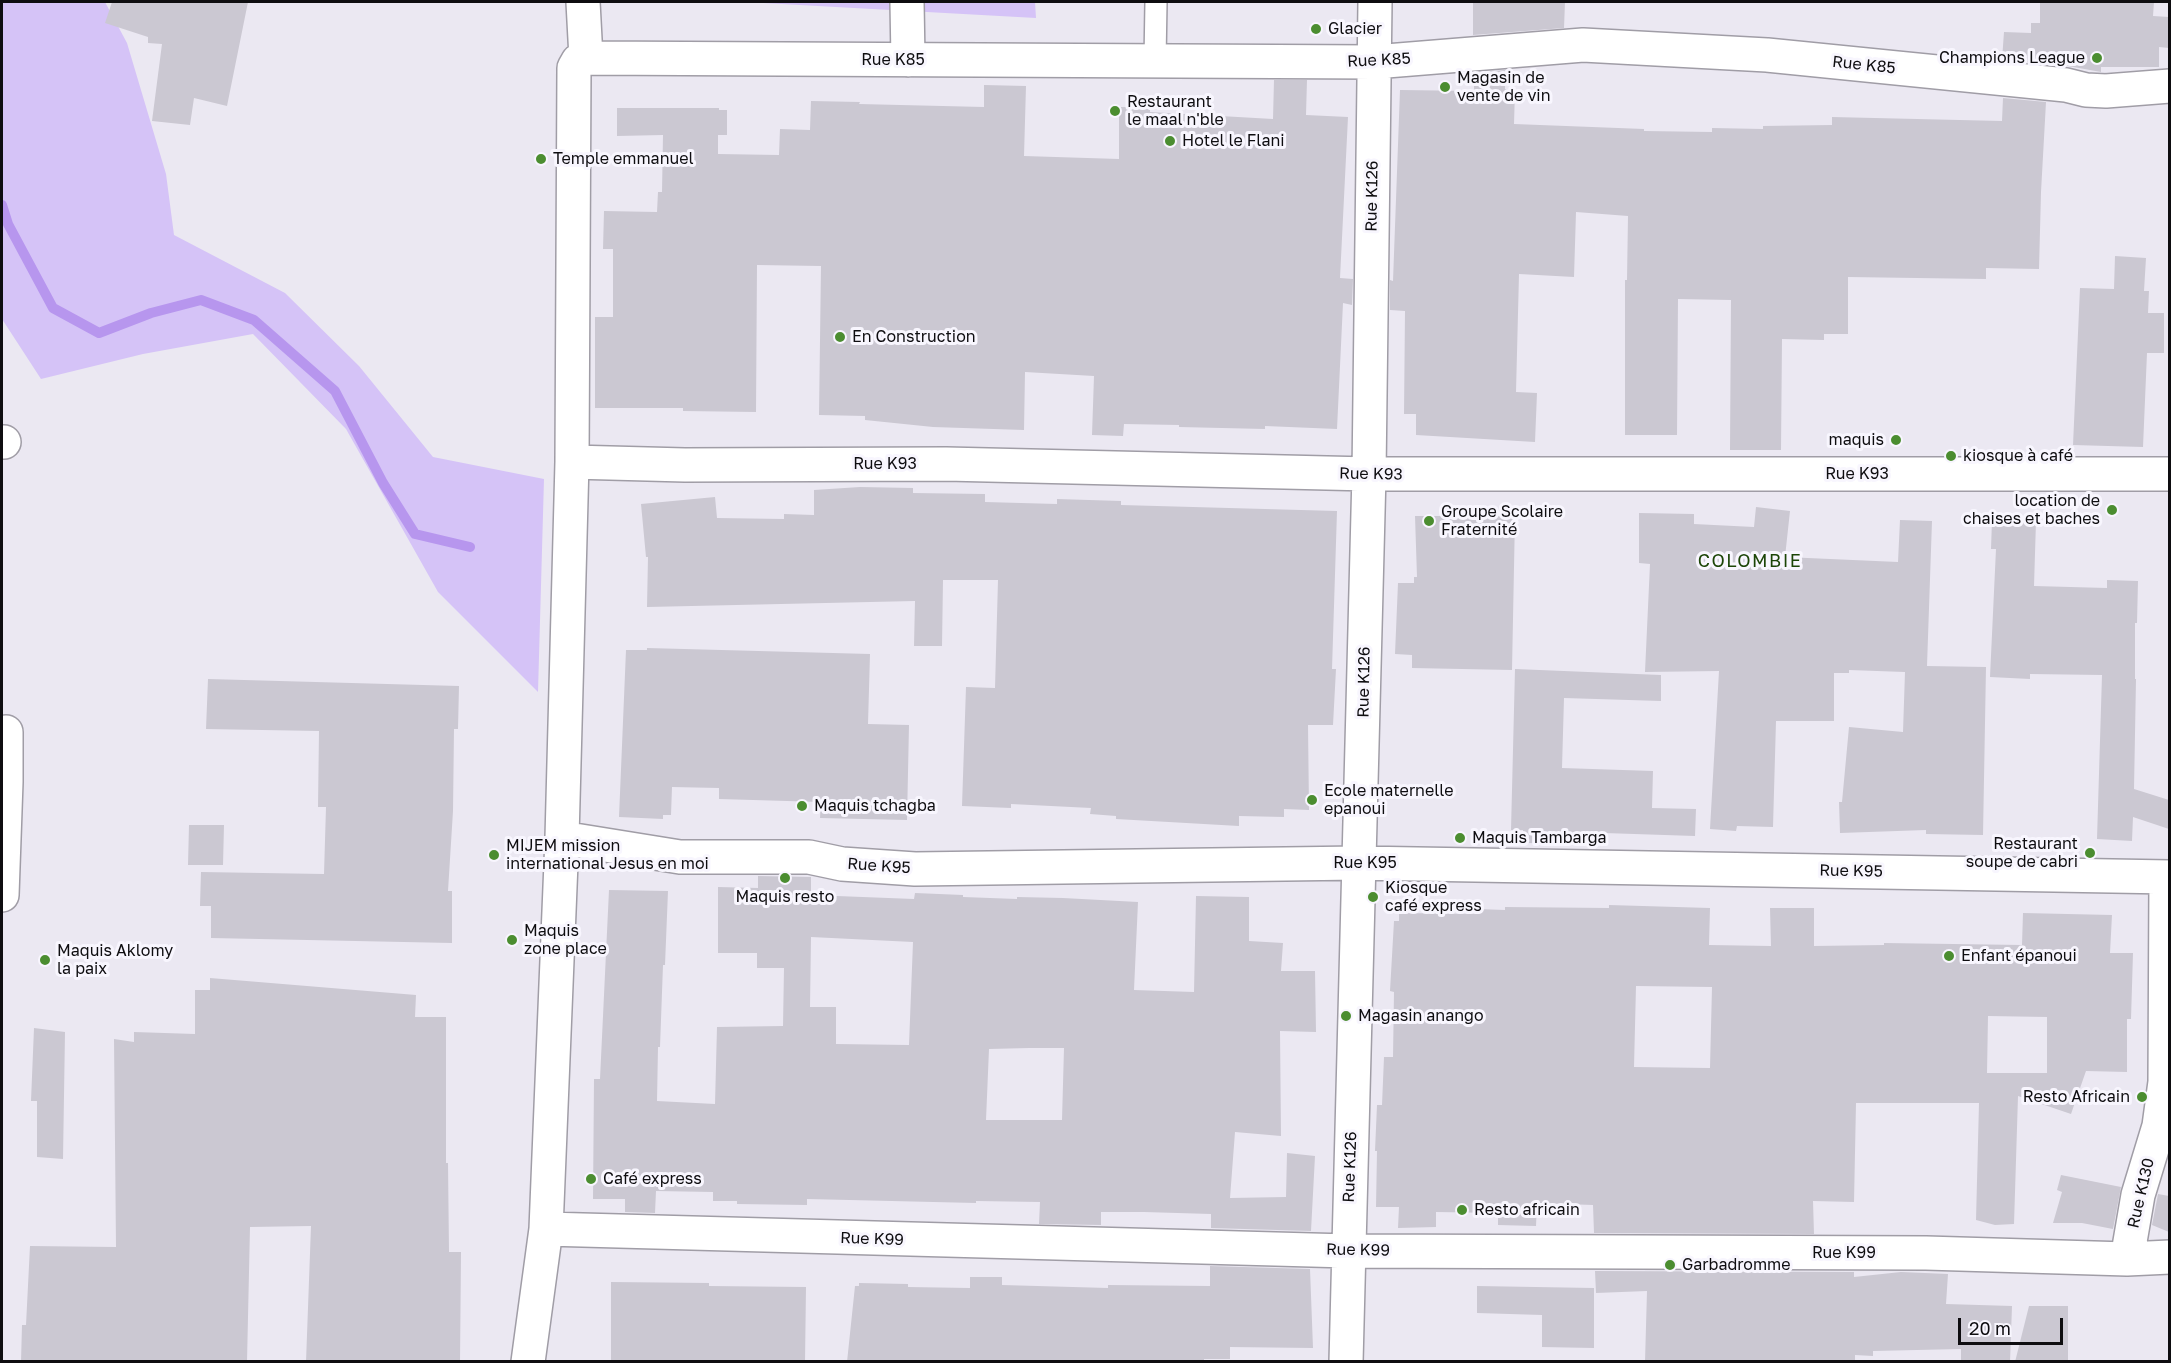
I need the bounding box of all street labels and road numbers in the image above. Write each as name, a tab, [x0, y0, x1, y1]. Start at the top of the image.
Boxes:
street label: Rue K85	[1347, 49, 1411, 71]
street label: Rue K85	[861, 50, 925, 70]
street label: Rue K85	[1831, 52, 1897, 78]
street label: Rue K126	[1362, 160, 1382, 232]
street label: Rue K93	[853, 454, 917, 474]
street label: Rue K93	[1339, 464, 1403, 484]
street label: Rue K93	[1825, 464, 1889, 484]
street label: Rue K126	[1354, 646, 1374, 718]
street label: Rue K95	[1333, 853, 1397, 873]
street label: Rue K95	[847, 854, 911, 878]
street label: Rue K95	[1819, 861, 1883, 881]
street label: Rue K126	[1339, 1131, 1361, 1203]
street label: Rue K130	[2124, 1156, 2158, 1230]
street label: Rue K99	[840, 1228, 904, 1250]
street label: Rue K99	[1326, 1240, 1390, 1260]
street label: Rue K99	[1812, 1243, 1876, 1263]

